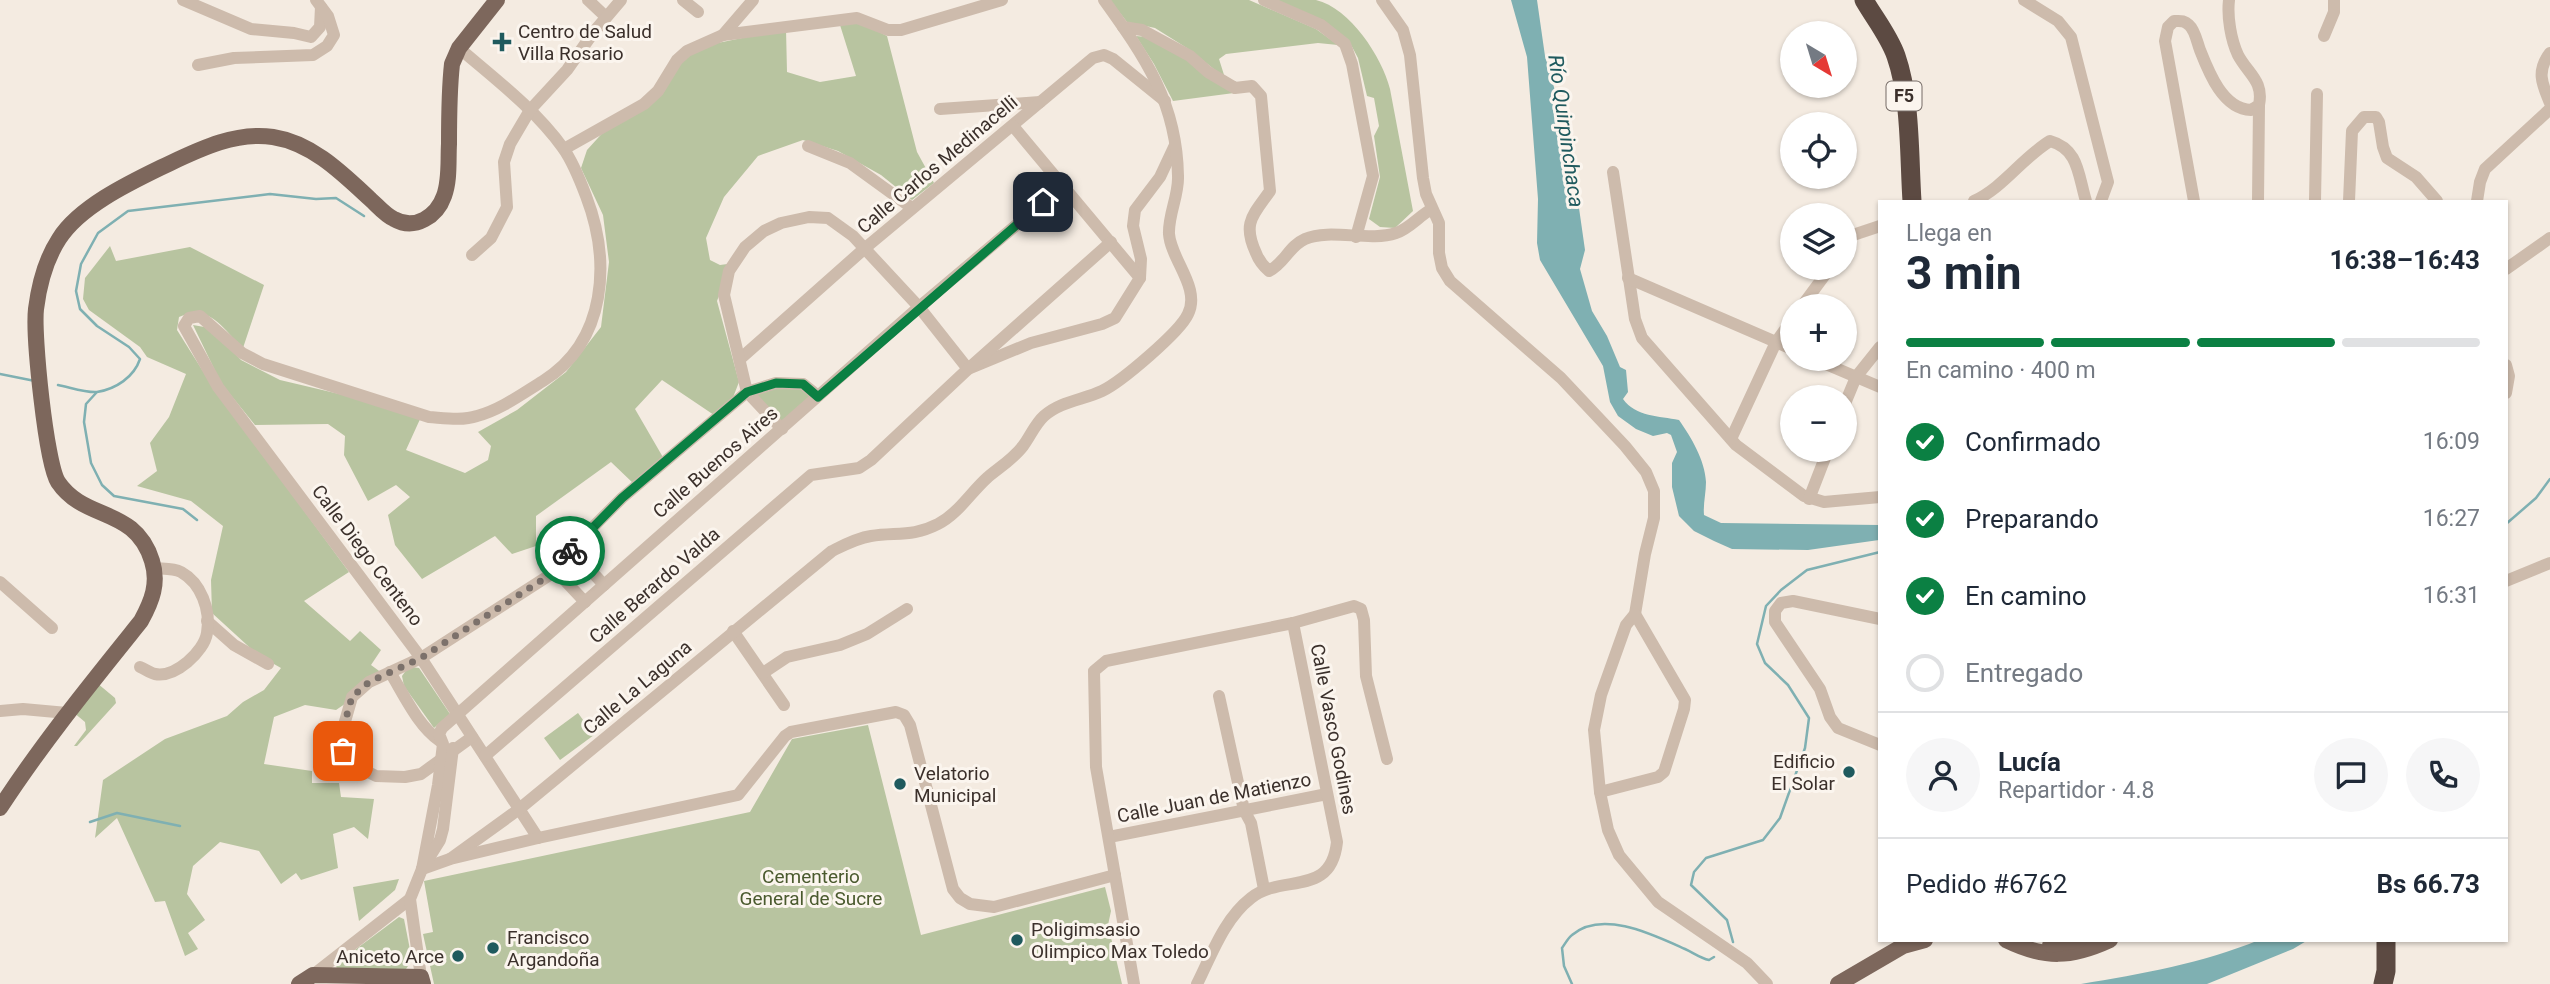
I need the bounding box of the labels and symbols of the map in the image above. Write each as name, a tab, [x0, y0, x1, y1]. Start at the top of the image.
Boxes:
place label: Centro de Salud Villa Rosario	[518, 20, 652, 65]
north arrow	[1780, 21, 1857, 98]
marker: Centro de Salud Villa Rosario	[492, 32, 512, 52]
water label: Río Quirpinchaca	[1543, 53, 1589, 209]
road number: F5	[1886, 82, 1922, 110]
street label: Calle Carlos Medinacelli	[852, 90, 1022, 238]
pin	[1013, 172, 1073, 232]
street label: Calle Buenos Aires	[648, 402, 783, 523]
street label: Calle Diego Centeno	[307, 480, 428, 630]
courier	[535, 516, 605, 586]
street label: Calle Berardo Valda	[584, 522, 724, 648]
street label: Calle La Laguna	[578, 635, 696, 739]
street label: Calle Vasco Godines	[1306, 642, 1361, 816]
pin	[313, 721, 373, 781]
place label: Edificio El Solar	[1771, 750, 1836, 795]
place label: Velatorio Municipal	[914, 762, 996, 807]
marker: Edificio El Solar	[1841, 764, 1857, 780]
street label: Calle Juan de Matienzo	[1115, 767, 1313, 828]
marker: Velatorio Municipal	[892, 776, 908, 792]
park label: Cementerio General de Sucre	[740, 865, 882, 910]
place label: Poligimsasio Olimpico Max Toledo	[1031, 918, 1209, 963]
place label: Francisco Argandoña	[507, 926, 600, 971]
marker: Poligimsasio Olimpico Max Toledo	[1009, 932, 1025, 948]
marker: Francisco Argandoña	[485, 940, 501, 956]
place label: Aniceto Arce	[336, 945, 444, 968]
marker: Aniceto Arce	[450, 948, 466, 964]

